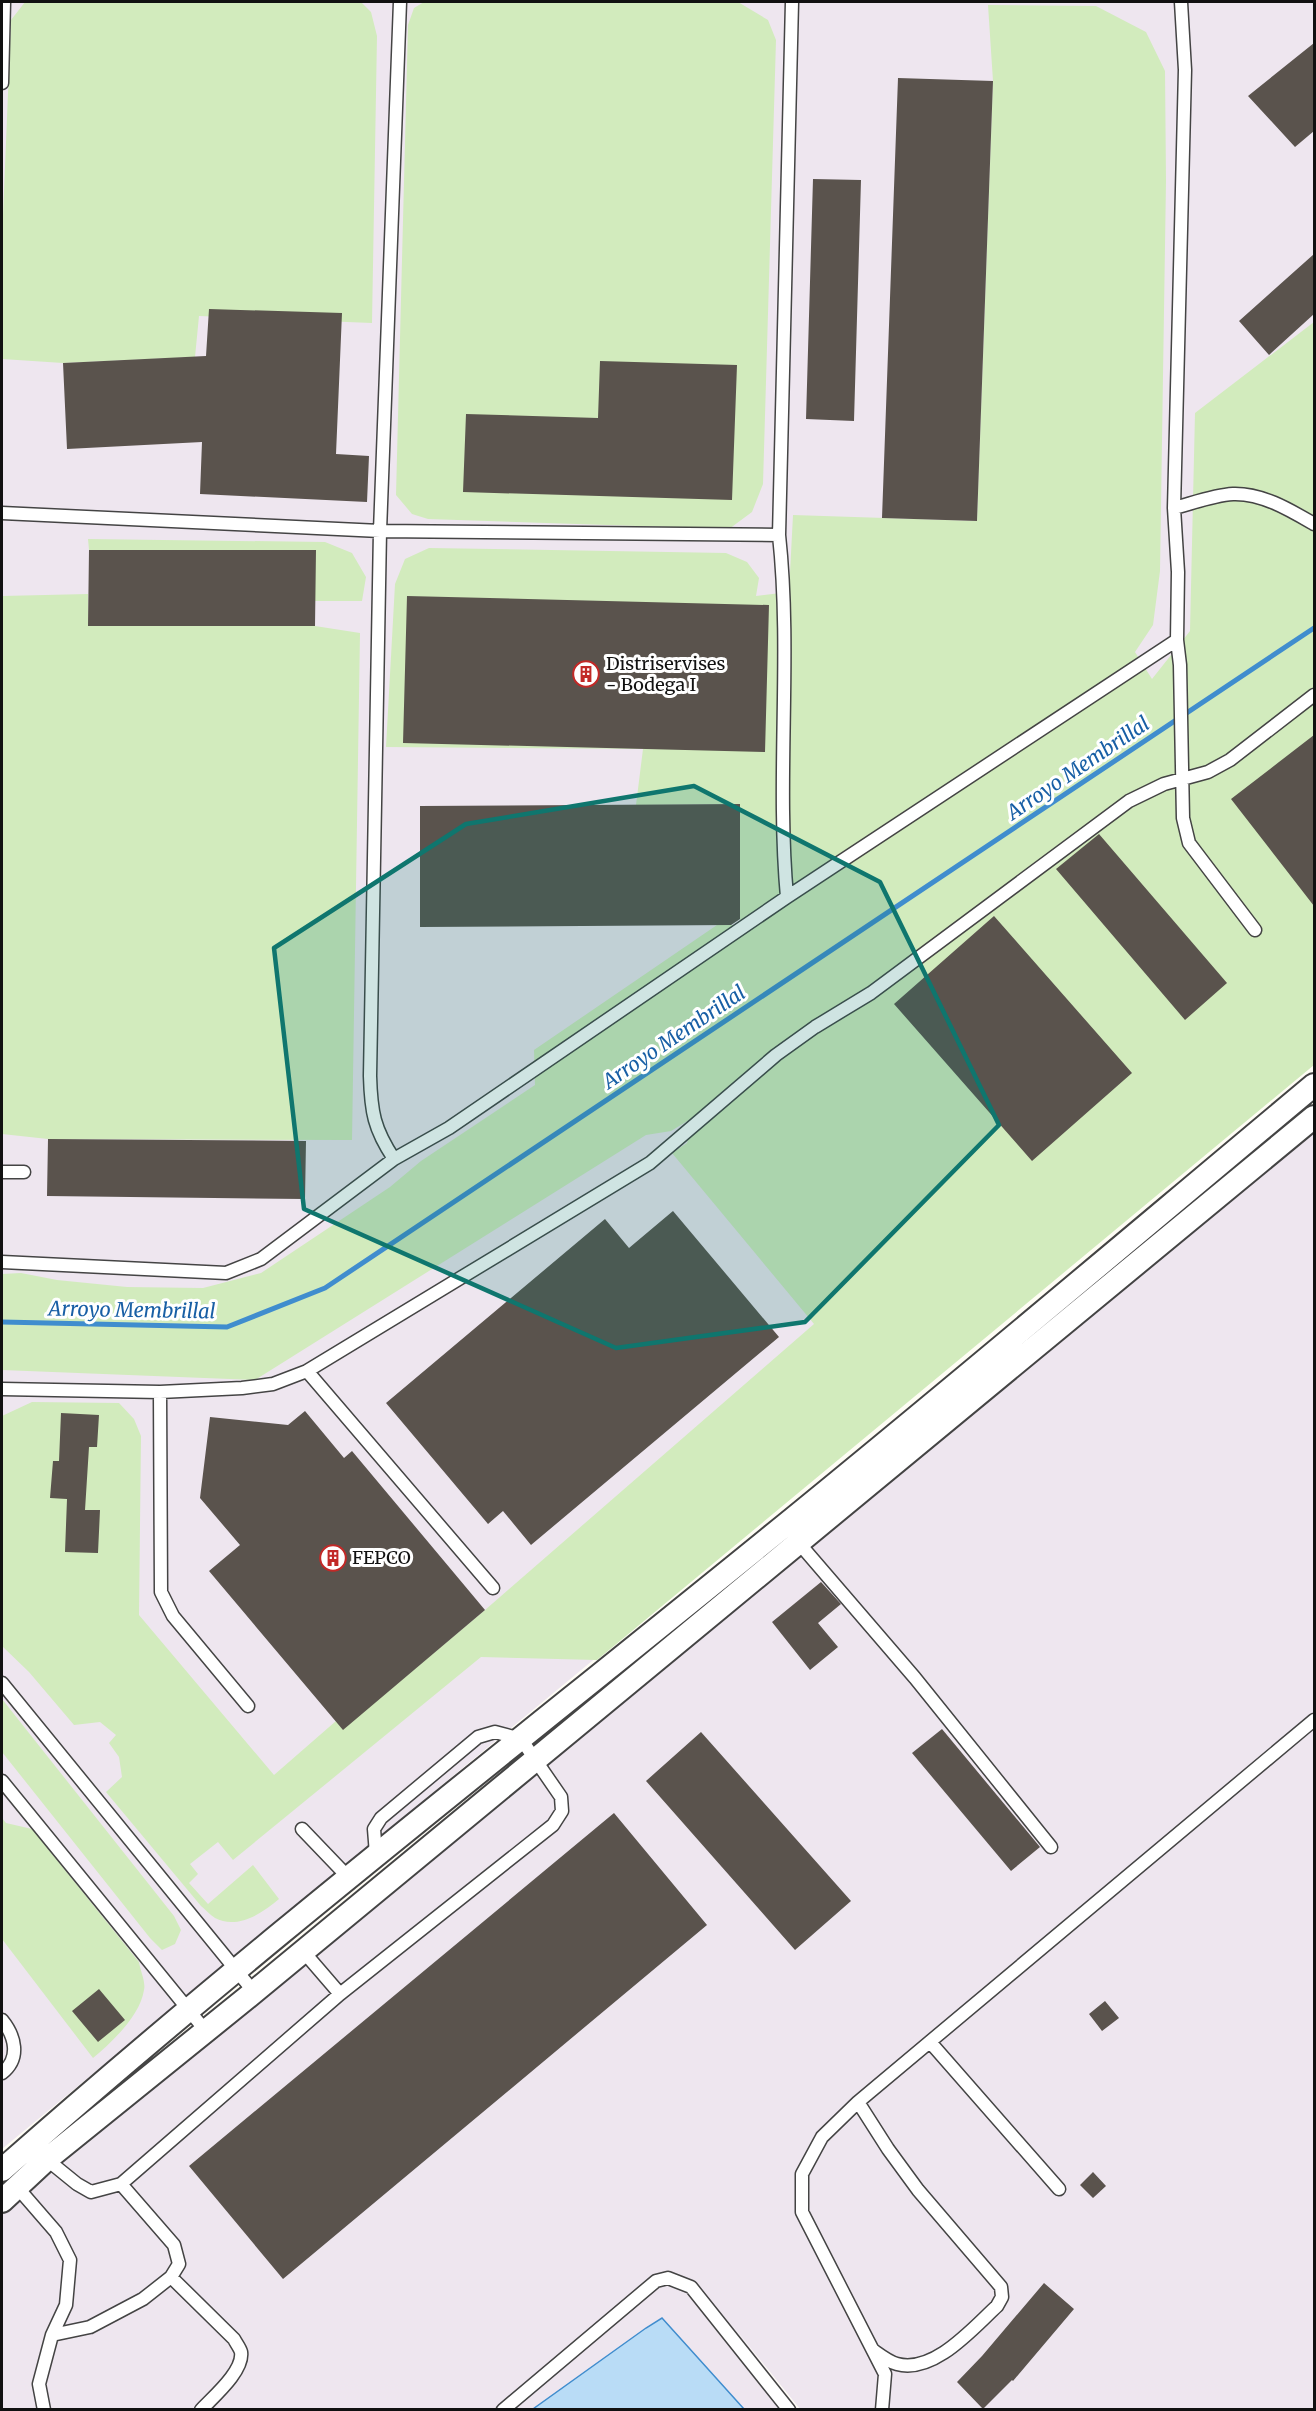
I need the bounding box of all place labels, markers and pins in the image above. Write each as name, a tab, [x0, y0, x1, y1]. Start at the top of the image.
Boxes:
place label: Distriservises - Bodega I	[606, 652, 726, 696]
building icon: Distriservises - Bodega I	[571, 659, 601, 689]
building icon: FEPCO	[318, 1543, 348, 1573]
place label: FEPCO	[352, 1546, 411, 1569]

